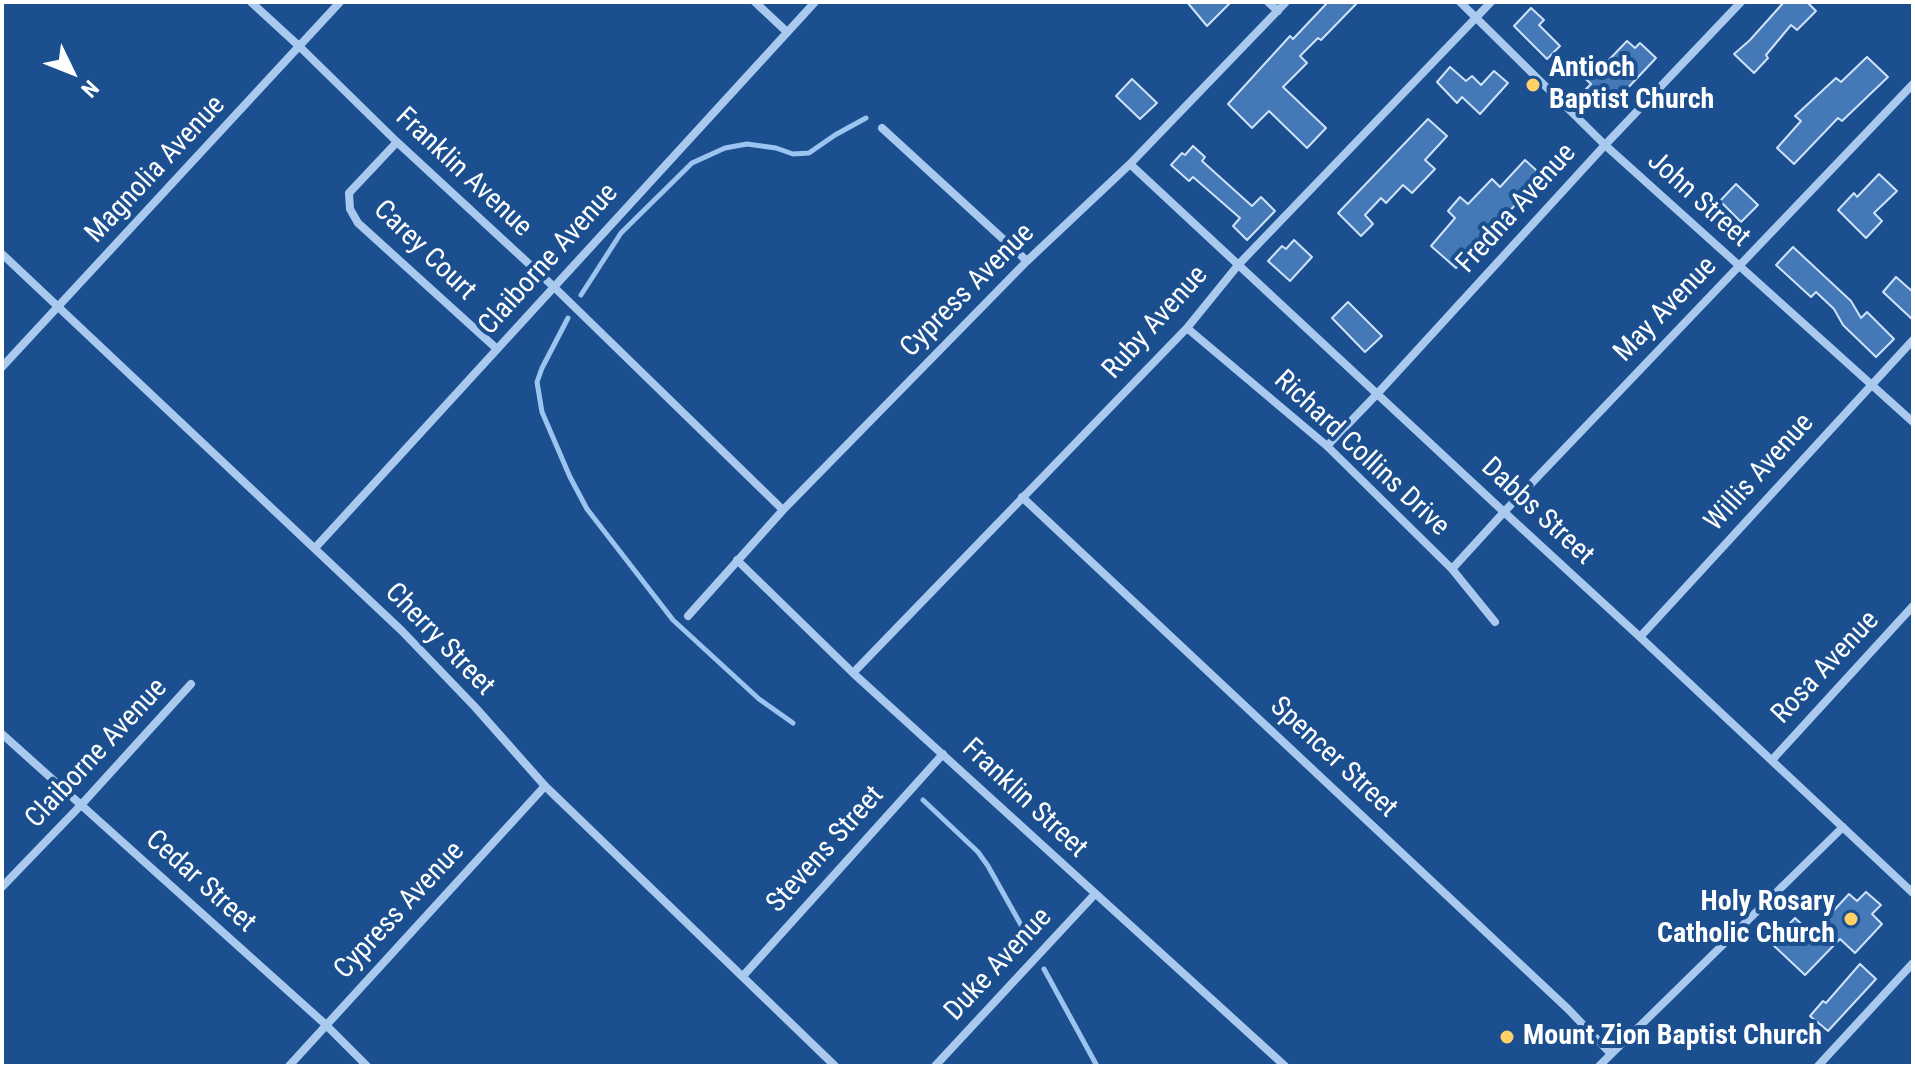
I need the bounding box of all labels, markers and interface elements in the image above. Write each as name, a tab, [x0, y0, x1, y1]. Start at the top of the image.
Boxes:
north arrow	[32, 32, 112, 112]
place label: Antioch Baptist Church	[1549, 52, 1714, 118]
text: N	[76, 75, 104, 102]
marker: Antioch Baptist Church	[1524, 76, 1542, 94]
street label: Magnolia Avenue	[79, 89, 233, 251]
street label: Franklin Avenue	[388, 101, 538, 245]
street label: Fredna Avenue	[1450, 137, 1584, 281]
street label: John Street	[1640, 145, 1756, 255]
street label: Claiborne Avenue	[472, 177, 626, 343]
street label: Carey Court	[366, 194, 482, 308]
street label: Cypress Avenue	[894, 217, 1042, 365]
street label: May Avenue	[1608, 250, 1724, 370]
street label: Ruby Avenue	[1096, 259, 1216, 387]
street label: Richard Collins Drive	[1266, 364, 1456, 544]
street label: Willis Avenue	[1698, 407, 1822, 539]
street label: Dabbs Street	[1474, 451, 1600, 573]
street label: Cherry Street	[377, 577, 501, 703]
street label: Rosa Avenue	[1765, 605, 1887, 731]
street label: Claiborne Avenue	[19, 672, 175, 836]
street label: Spencer Street	[1262, 691, 1404, 825]
street label: Franklin Street	[954, 732, 1094, 866]
street label: Stevens Street	[760, 780, 892, 920]
street label: Cedar Street	[138, 824, 262, 940]
street label: Cypress Avenue	[328, 835, 472, 987]
place label: Holy Rosary Catholic Church	[1657, 886, 1835, 952]
street label: Duke Avenue	[938, 902, 1060, 1028]
marker: Holy Rosary Catholic Church	[1842, 910, 1860, 928]
place label: Mount Zion Baptist Church	[1523, 1020, 1822, 1054]
marker: Mount Zion Baptist Church	[1498, 1028, 1516, 1046]

